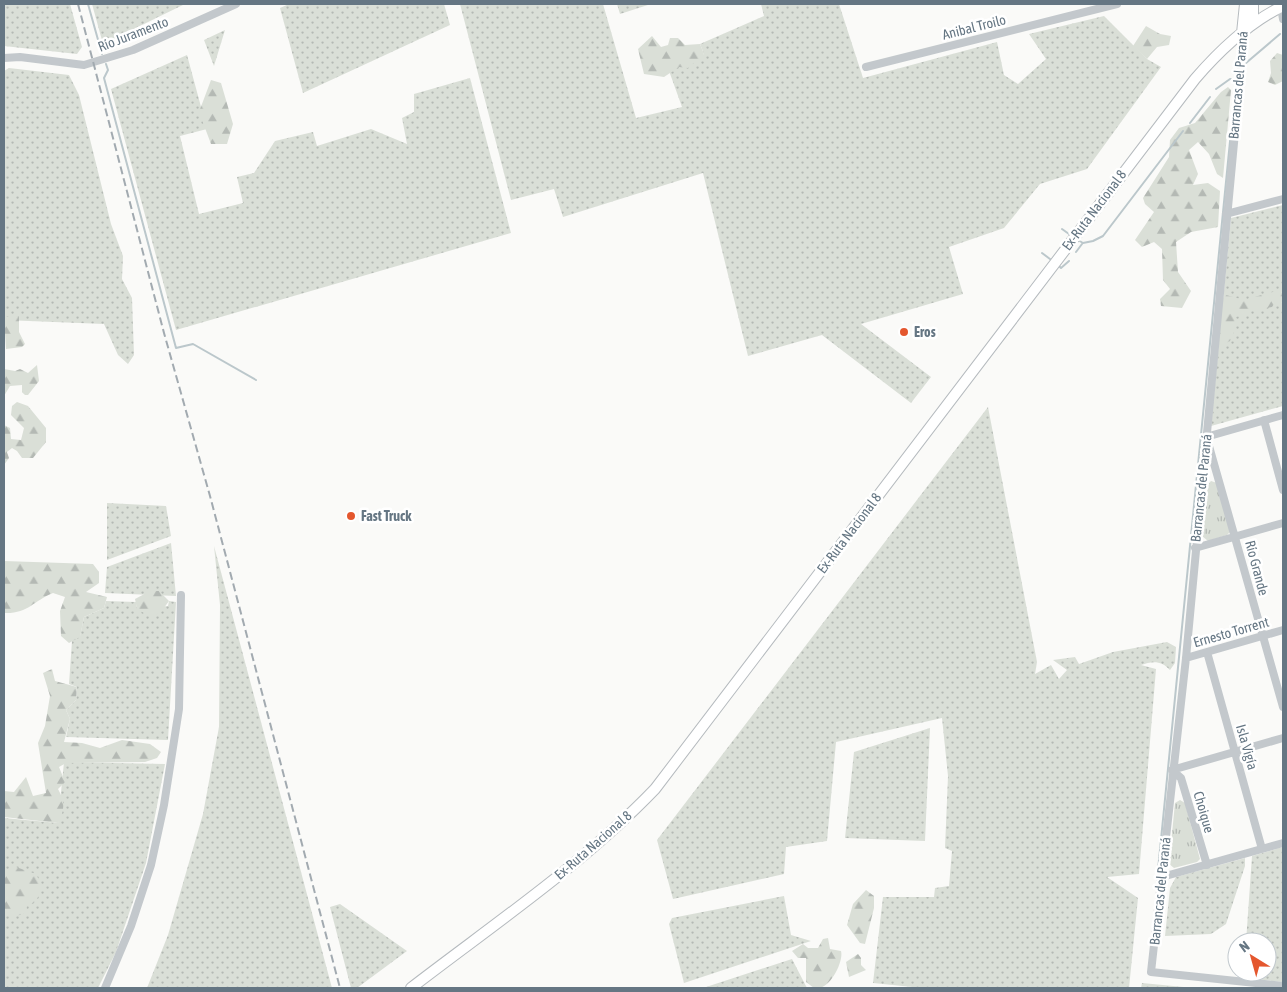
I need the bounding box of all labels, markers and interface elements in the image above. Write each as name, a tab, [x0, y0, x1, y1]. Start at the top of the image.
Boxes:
street label: Anibal Troilo	[941, 11, 1007, 43]
street label: Río Juramento	[96, 13, 170, 55]
street label: Barrancas del Paraná	[1225, 30, 1251, 140]
street label: Ex-Ruta Nacional 8	[1059, 166, 1130, 253]
place label: Eros	[914, 324, 936, 340]
marker: Eros	[898, 326, 910, 338]
street label: Barrancas del Paraná	[1187, 433, 1215, 543]
street label: Ex-Ruta Nacional 8	[814, 489, 885, 576]
place label: Fast Truck	[361, 508, 412, 524]
marker: Fast Truck	[345, 510, 357, 522]
street label: Río Grande	[1242, 539, 1272, 597]
street label: Ernesto Torrent	[1191, 614, 1271, 650]
street label: Isla Vigía	[1233, 722, 1261, 772]
street label: Choique	[1190, 789, 1218, 835]
street label: Ex-Ruta Nacional 8	[551, 807, 635, 883]
street label: Barrancas del Paraná	[1146, 836, 1174, 946]
north arrow	[1227, 932, 1277, 982]
text: N	[1236, 938, 1252, 955]

